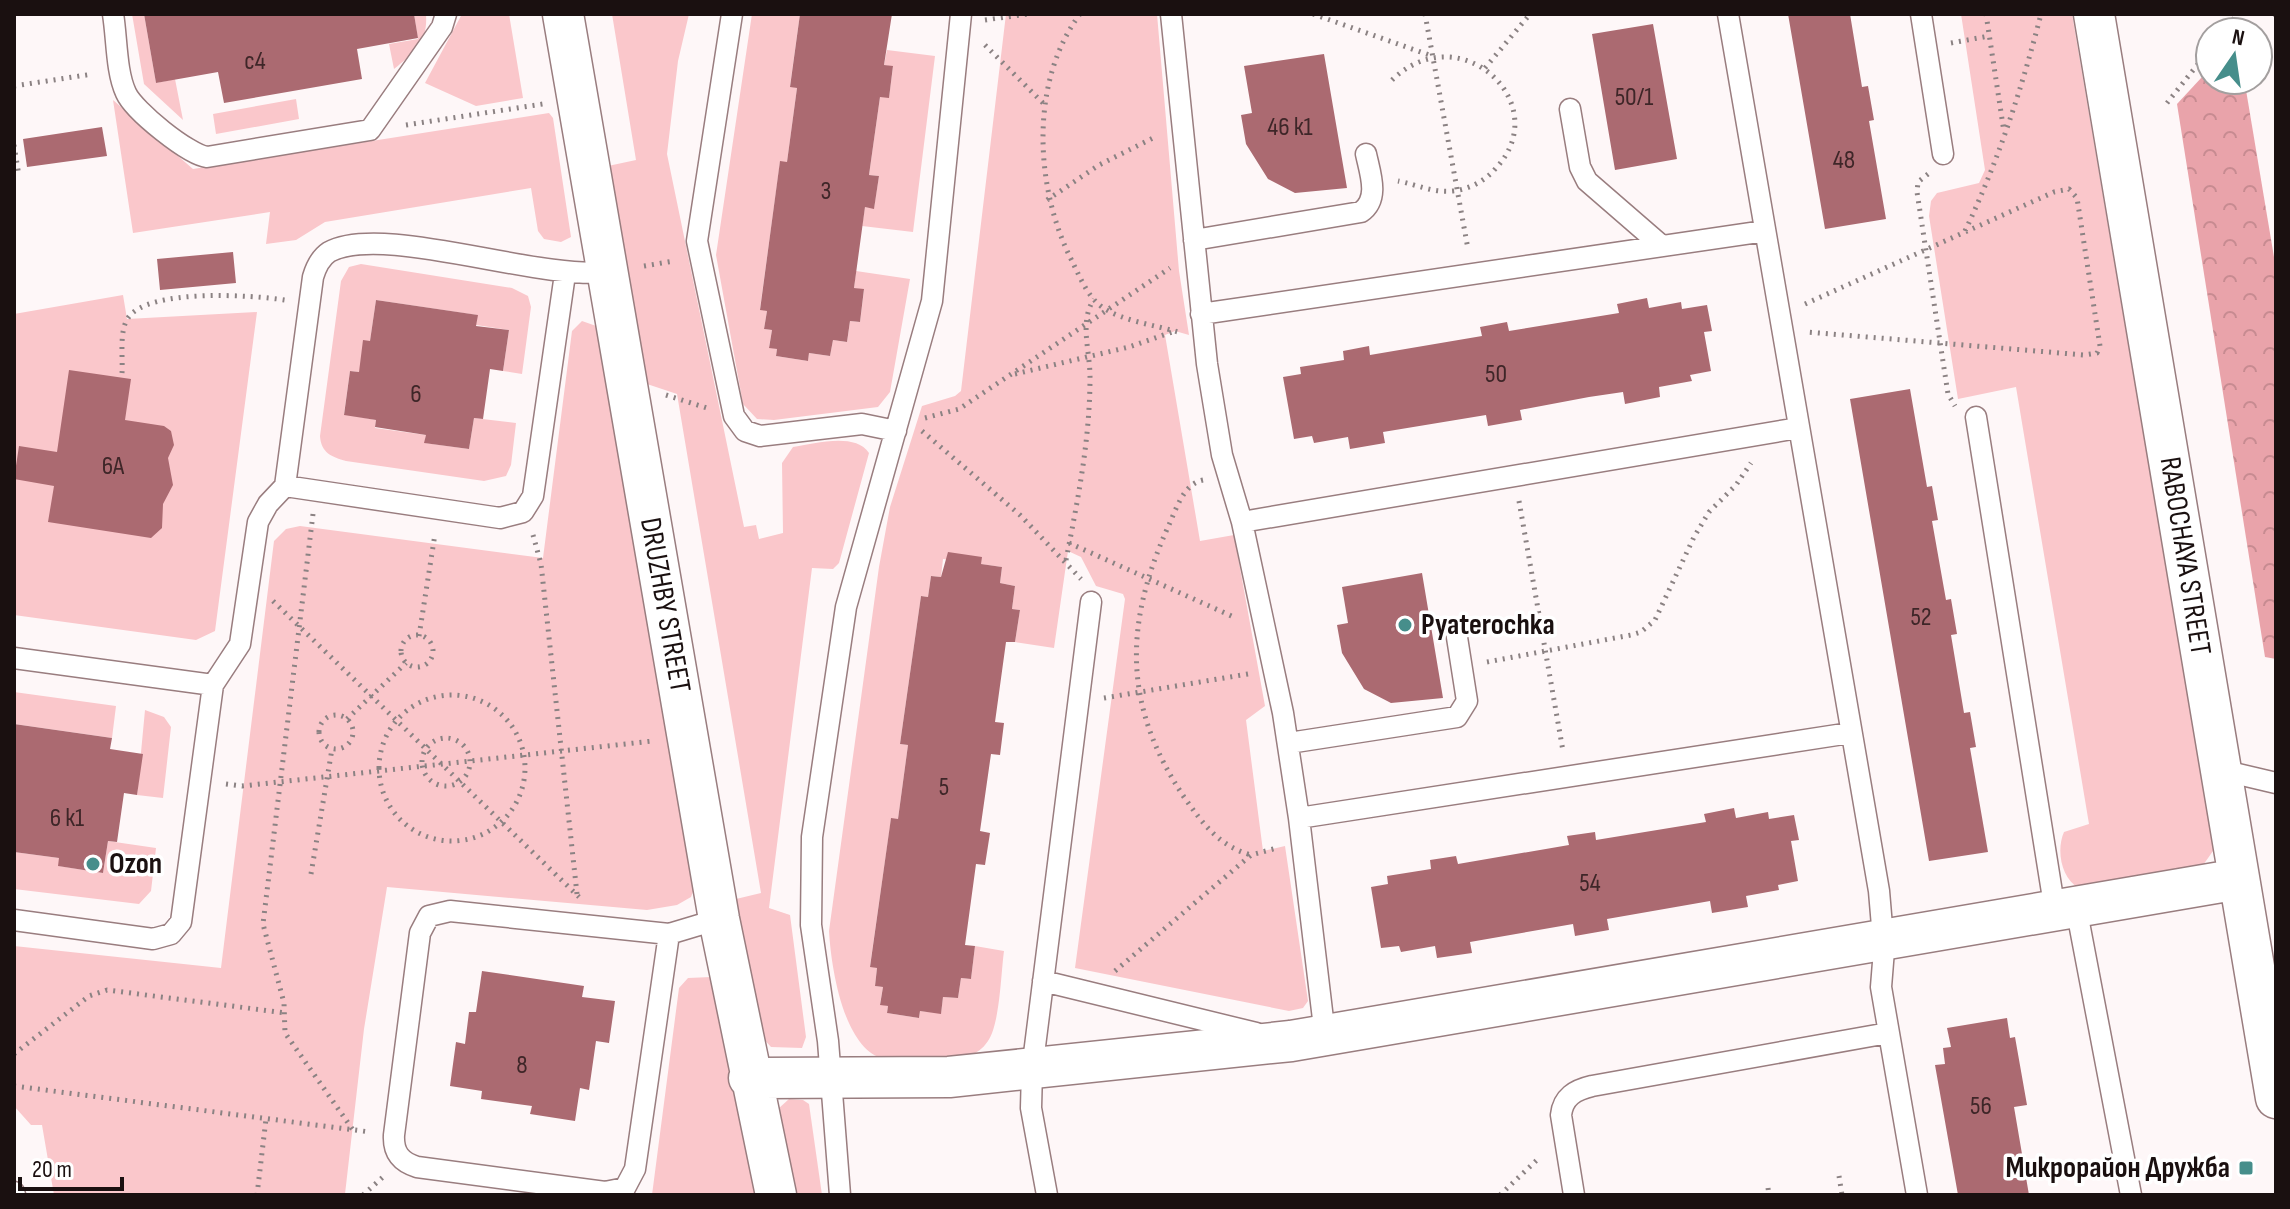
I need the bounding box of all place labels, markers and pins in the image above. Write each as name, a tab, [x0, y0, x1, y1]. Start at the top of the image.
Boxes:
place label: Pyaterochka	[1421, 607, 1555, 643]
marker: Pyaterochka	[1396, 616, 1414, 634]
place label: Ozon	[109, 846, 162, 882]
marker: Ozon	[84, 855, 102, 873]
place label: Микрорайон Дружба	[2005, 1150, 2230, 1186]
marker: Микрорайон Дружба	[2237, 1159, 2255, 1177]

